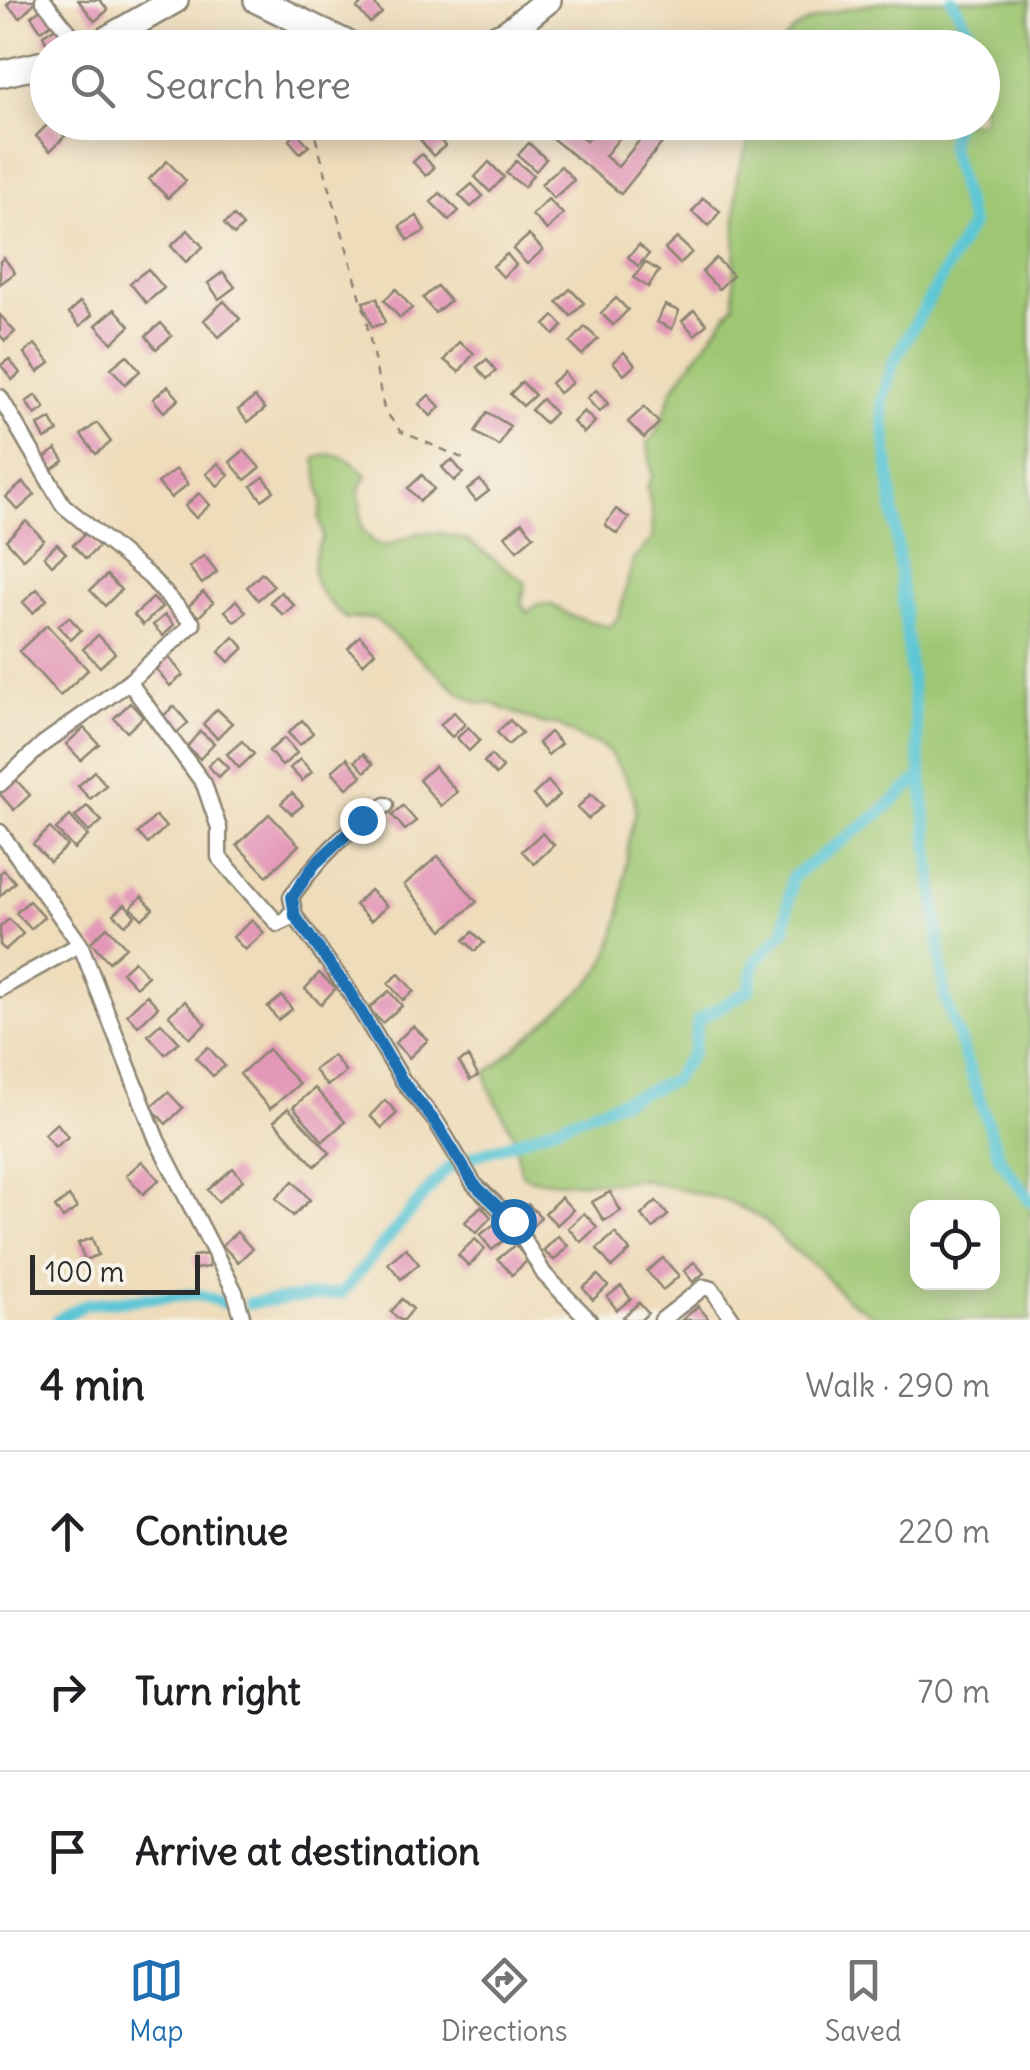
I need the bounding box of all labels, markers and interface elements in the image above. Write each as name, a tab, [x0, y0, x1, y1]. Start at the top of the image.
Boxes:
search box	[30, 30, 1000, 140]
icon: search	[65, 58, 120, 113]
text: Search here	[145, 62, 351, 109]
route end	[340, 798, 386, 844]
route start	[491, 1199, 537, 1245]
map controls	[910, 1200, 1000, 1290]
button: locate	[910, 1200, 1000, 1290]
scale bar	[30, 1250, 200, 1294]
text: 100 m	[45, 1254, 124, 1290]
text: 4 min	[40, 1359, 145, 1411]
text: Walk · 290 m	[805, 1365, 990, 1406]
icon: ahead	[40, 1504, 95, 1559]
text: Continue	[135, 1508, 288, 1555]
text: 220 m	[898, 1511, 990, 1552]
icon: right	[40, 1664, 95, 1719]
text: Turn right	[135, 1668, 301, 1715]
text: 70 m	[918, 1671, 990, 1712]
icon: arrive	[40, 1824, 95, 1879]
text: Arrive at destination	[135, 1828, 480, 1875]
tab: Map	[129, 1953, 184, 2049]
tab: Directions	[441, 1953, 567, 2049]
tab: Saved	[825, 1953, 901, 2049]

